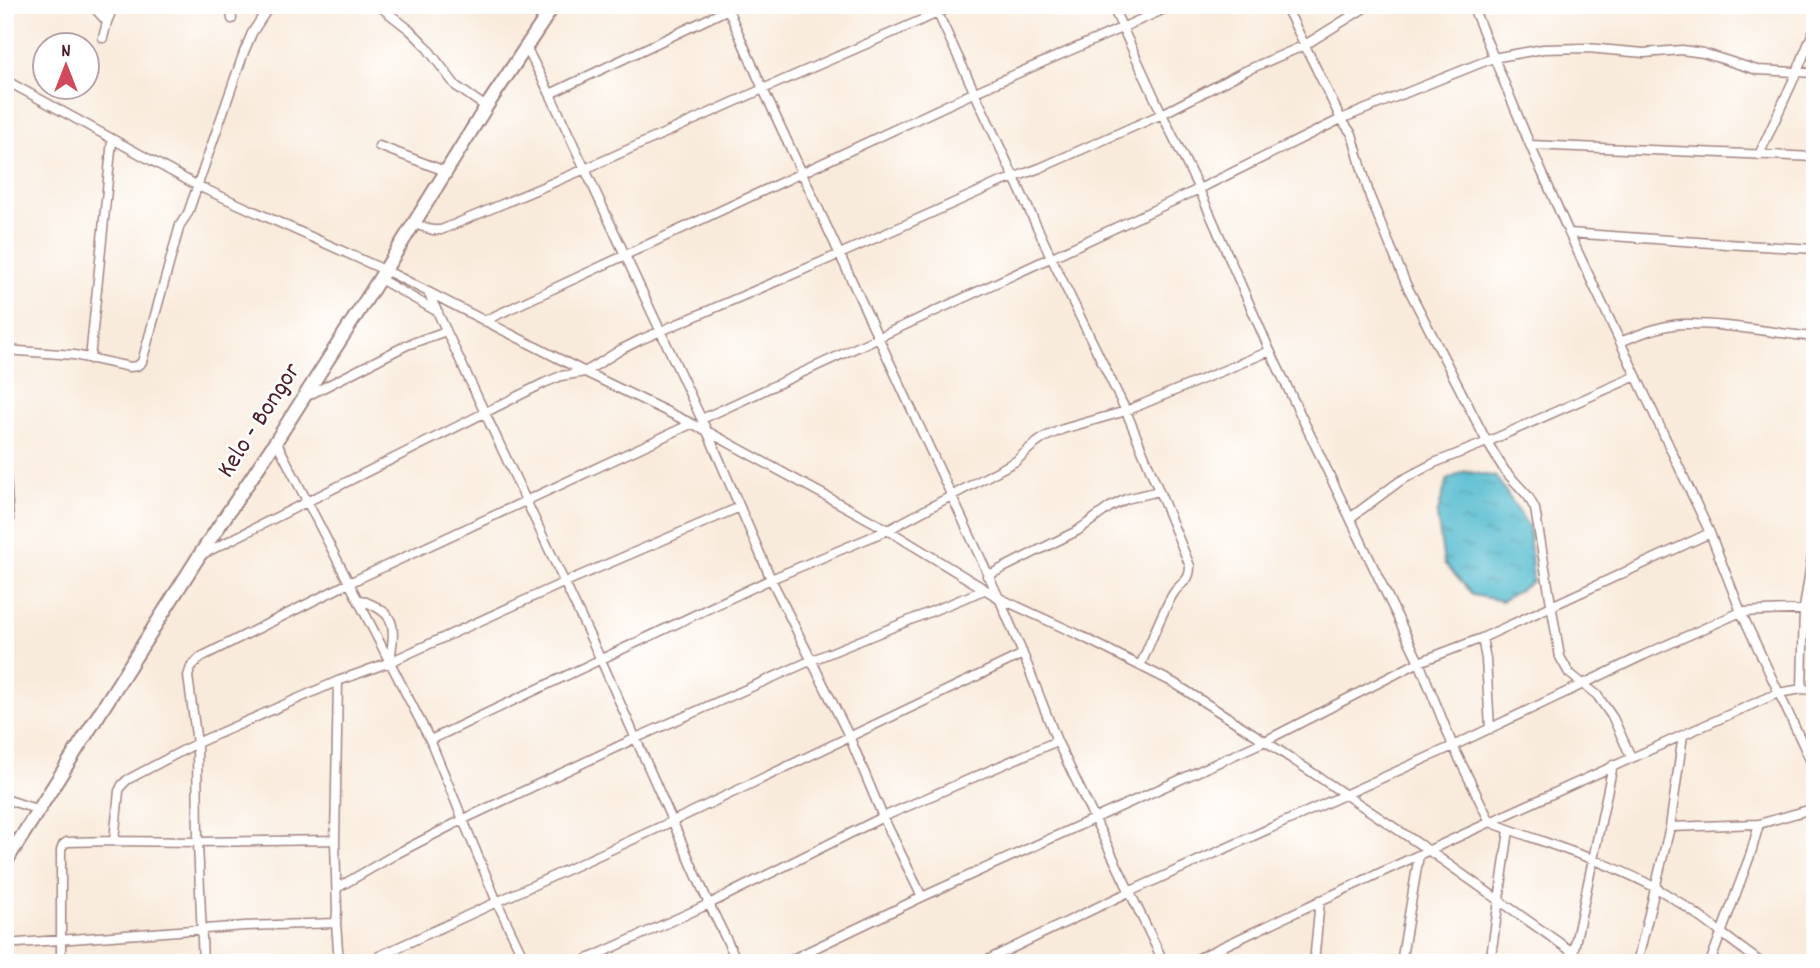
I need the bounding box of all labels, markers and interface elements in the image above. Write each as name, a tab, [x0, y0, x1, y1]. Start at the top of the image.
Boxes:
north arrow	[32, 32, 102, 102]
text: N	[61, 39, 71, 66]
street label: Kelo - Bongor	[209, 356, 311, 486]

